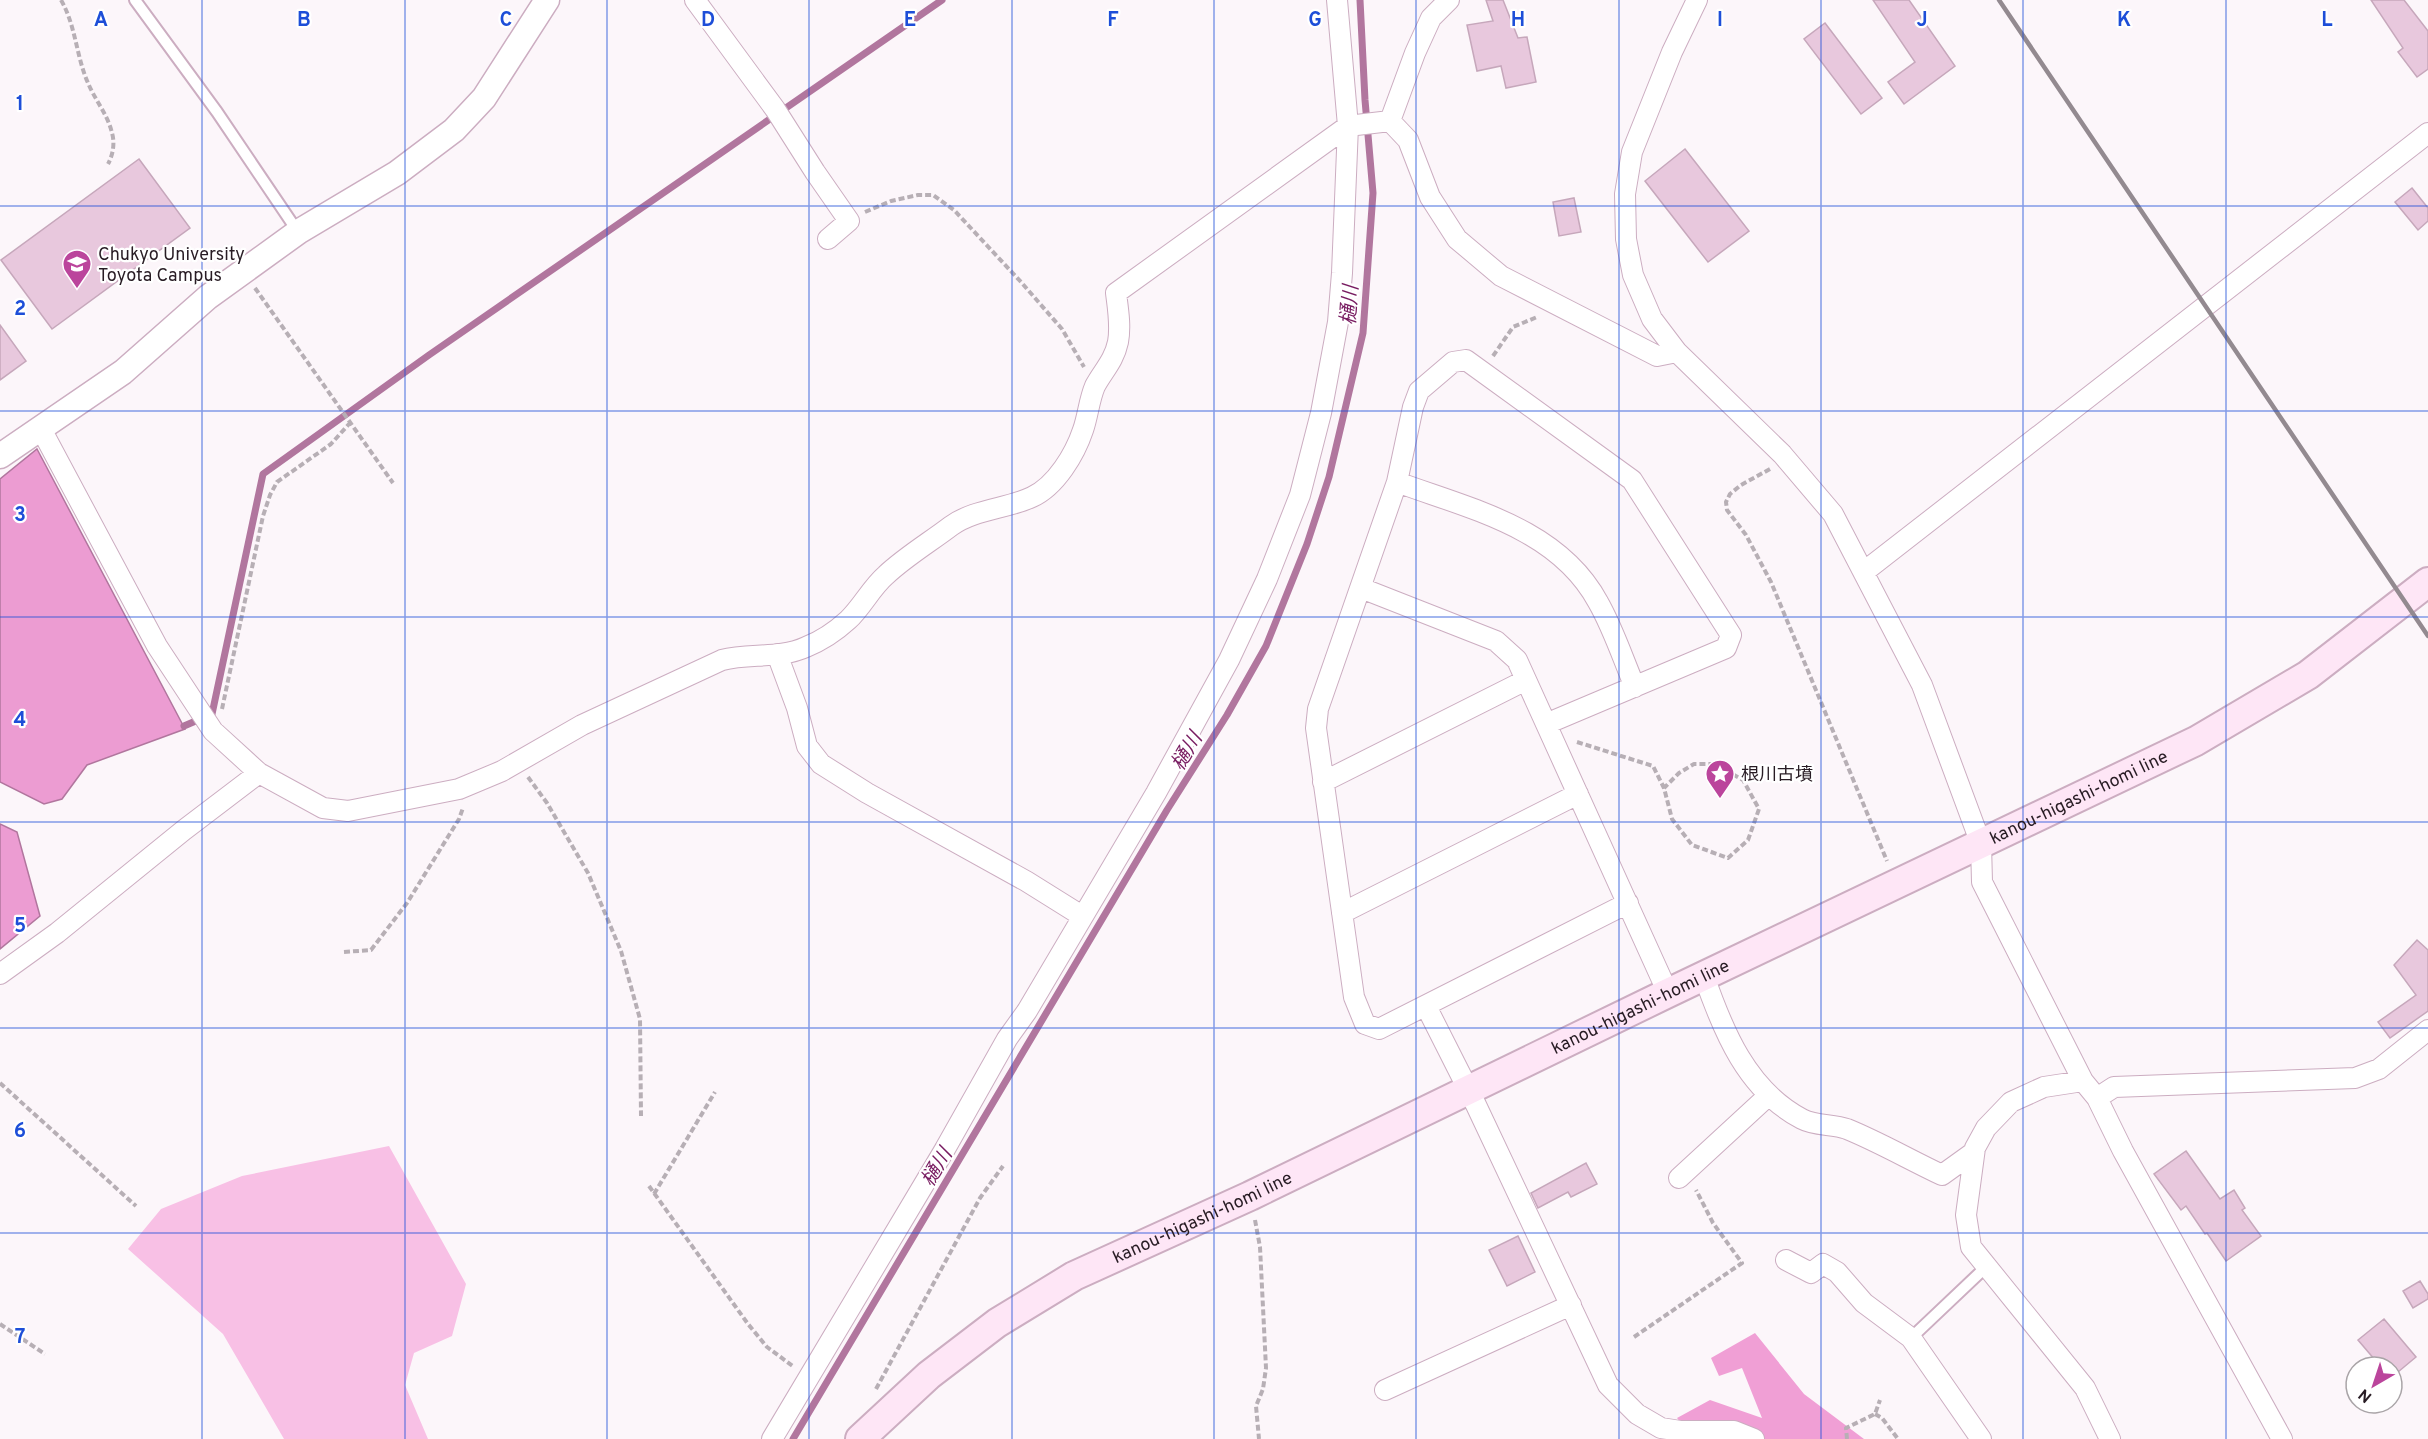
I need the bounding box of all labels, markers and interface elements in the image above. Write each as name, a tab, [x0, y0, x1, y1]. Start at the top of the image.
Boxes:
text: A	[94, 8, 108, 34]
text: B	[297, 8, 311, 34]
text: C	[500, 8, 512, 34]
text: D	[701, 8, 715, 34]
text: E	[904, 8, 916, 34]
text: F	[1107, 8, 1119, 34]
text: G	[1308, 8, 1322, 34]
text: H	[1511, 8, 1525, 34]
text: I	[1717, 8, 1723, 34]
text: J	[1916, 8, 1928, 34]
text: K	[2117, 8, 2131, 34]
text: L	[2321, 8, 2333, 34]
text: 1	[16, 92, 24, 118]
place label: Chukyo University Toyota Campus	[98, 244, 245, 288]
school or university icon: Chukyo University Toyota Campus	[61, 248, 93, 290]
water label: 樋川	[1337, 282, 1365, 326]
text: 2	[14, 297, 26, 323]
text: 3	[14, 503, 26, 529]
text: 4	[14, 708, 26, 734]
water label: 樋川	[1166, 726, 1210, 776]
street label: kanou-higashi-homi line	[1986, 746, 2172, 851]
place icon: 根川古墳	[1704, 758, 1736, 800]
place label: 根川古墳	[1741, 764, 1813, 787]
text: 5	[14, 914, 26, 940]
street label: kanou-higashi-homi line	[1548, 955, 1734, 1061]
text: 6	[14, 1119, 26, 1145]
water label: 樋川	[916, 1142, 960, 1192]
street label: kanou-higashi-homi line	[1109, 1167, 1296, 1270]
text: 7	[15, 1325, 25, 1351]
north arrow	[2344, 1355, 2404, 1415]
text: N	[2355, 1384, 2377, 1406]

